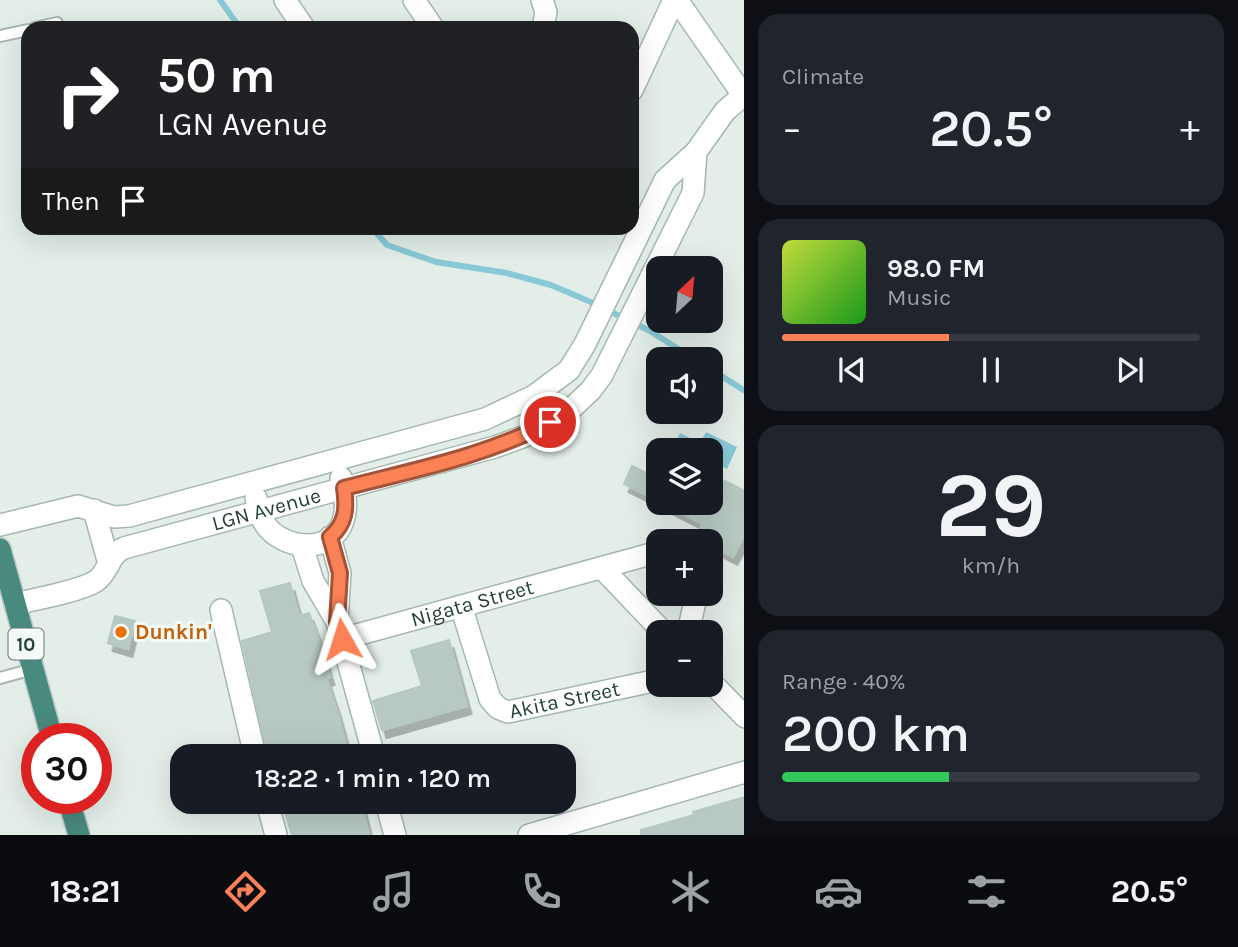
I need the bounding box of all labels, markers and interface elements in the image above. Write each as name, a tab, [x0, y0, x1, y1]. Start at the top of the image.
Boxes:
text: 50 m	[157, 47, 275, 104]
icon: right	[42, 49, 133, 140]
text: Climate	[782, 63, 864, 90]
text: 20.5°	[929, 98, 1053, 159]
text: LGN Avenue	[157, 106, 327, 143]
text: −	[782, 106, 802, 151]
text: +	[1180, 106, 1200, 151]
icon: arrive	[114, 182, 152, 220]
text: Then	[42, 186, 100, 217]
text: 98.0 FM	[887, 253, 985, 284]
north arrow	[646, 256, 723, 332]
map controls	[646, 256, 723, 697]
text: Music	[887, 284, 951, 311]
button: sound	[646, 347, 723, 424]
icon: previous	[833, 351, 871, 389]
icon: pause	[972, 351, 1010, 389]
icon: next	[1111, 351, 1149, 389]
pin	[520, 392, 580, 452]
icon: arrive	[531, 403, 569, 441]
button: layers	[646, 438, 723, 515]
text: 29	[936, 453, 1046, 559]
street label: LGN Avenue	[209, 483, 323, 536]
button: +	[646, 529, 723, 606]
text: km/h	[962, 552, 1020, 579]
street label: Nigata Street	[408, 575, 536, 631]
position arrow	[305, 602, 379, 676]
place label: Dunkin'	[135, 620, 212, 644]
button: −	[646, 620, 723, 697]
marker: Dunkin'	[113, 624, 129, 640]
road number: 10	[8, 628, 44, 660]
text: Range · 40%	[782, 668, 906, 695]
street label: Akita Street	[507, 676, 622, 723]
text: 200 km	[782, 703, 970, 764]
speed limit sign: 30	[21, 723, 112, 814]
text: 18:22 · 1 min · 120 m	[255, 763, 491, 794]
icon: directions	[221, 867, 270, 916]
icon: music	[369, 867, 418, 916]
icon: phone	[517, 867, 566, 916]
icon: climate	[666, 867, 715, 916]
icon: car	[814, 867, 863, 916]
icon: filters	[962, 867, 1011, 916]
text: 18:21	[50, 873, 121, 910]
text: 20.5°	[1111, 873, 1188, 910]

